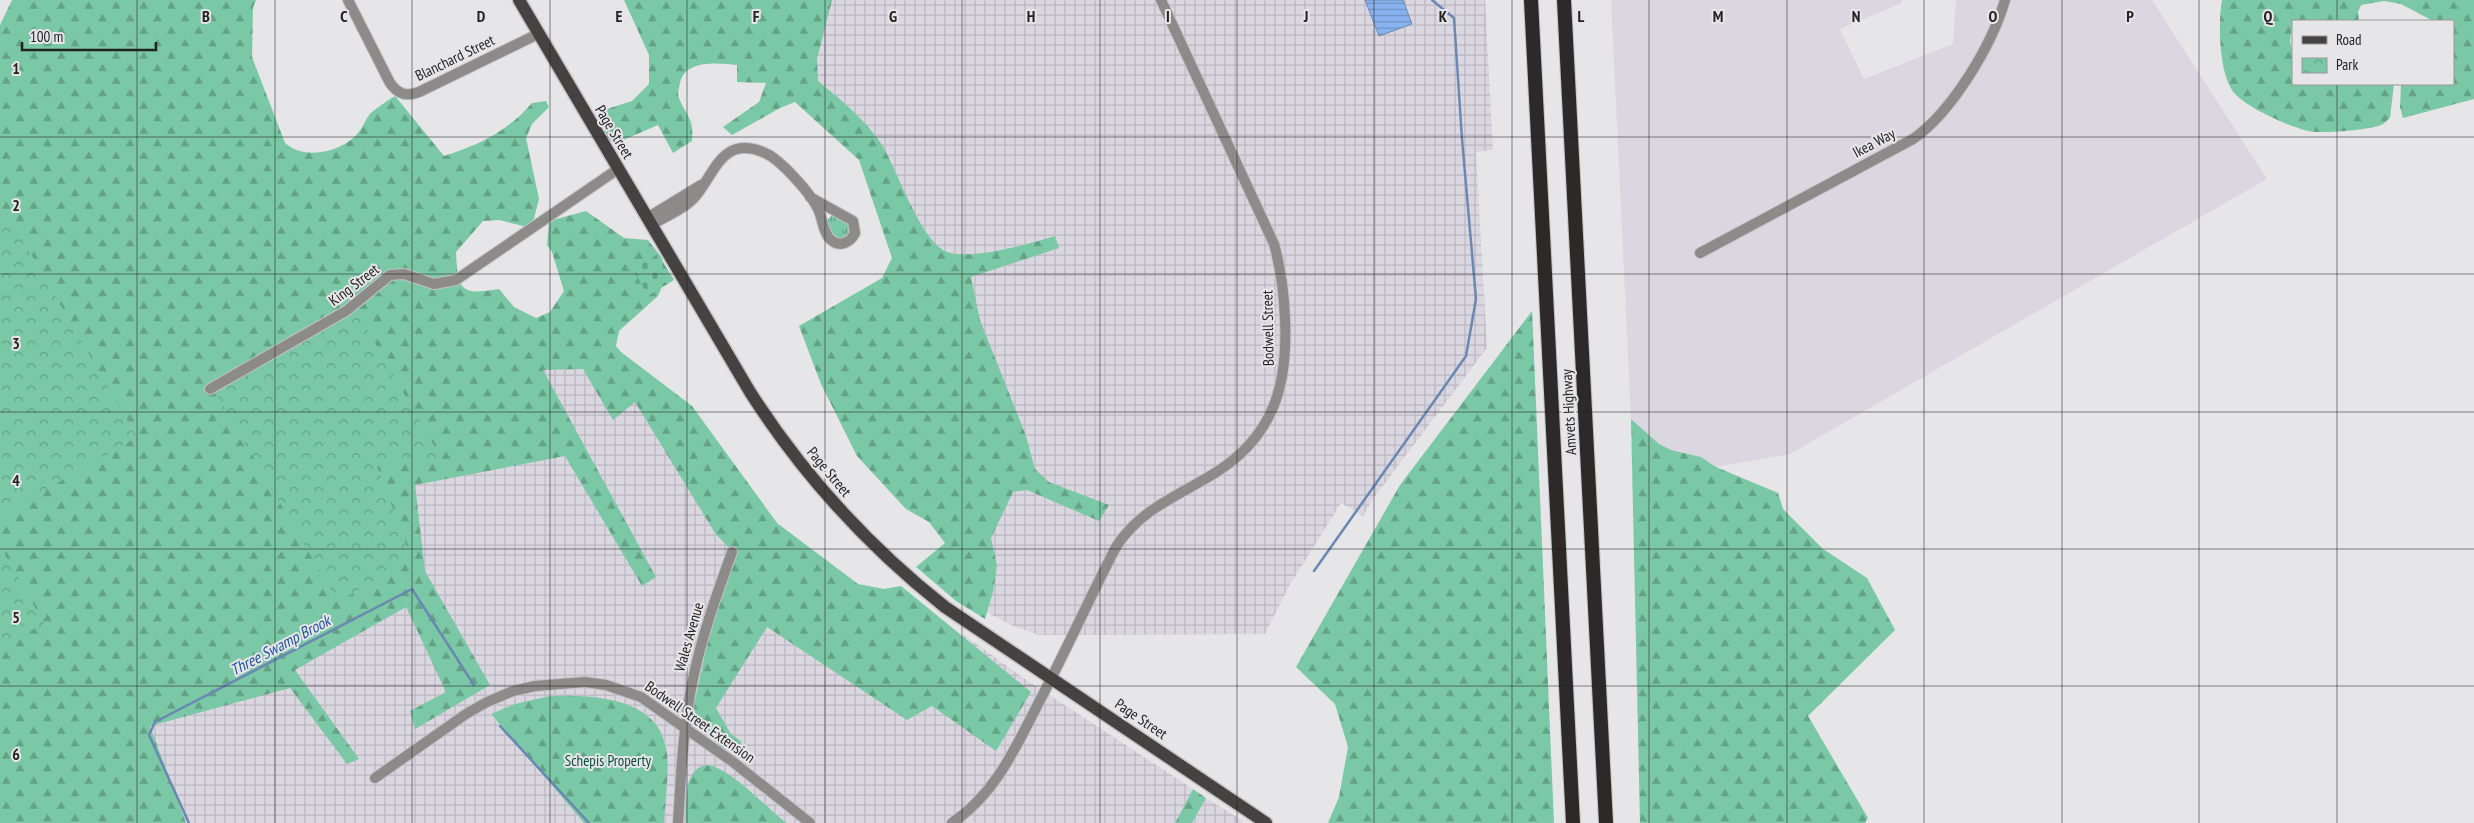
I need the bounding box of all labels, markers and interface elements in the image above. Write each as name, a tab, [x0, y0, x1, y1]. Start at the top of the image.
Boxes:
text: B	[202, 6, 210, 26]
text: C	[340, 6, 348, 26]
text: D	[477, 6, 486, 26]
text: E	[616, 6, 623, 26]
text: F	[753, 6, 760, 26]
text: G	[889, 6, 897, 26]
text: H	[1027, 6, 1035, 26]
text: I	[1166, 6, 1170, 26]
text: J	[1303, 6, 1308, 26]
text: K	[1439, 6, 1448, 26]
text: L	[1578, 6, 1585, 26]
text: M	[1713, 6, 1723, 26]
text: N	[1852, 6, 1860, 26]
text: O	[1989, 6, 1998, 26]
text: P	[2126, 6, 2134, 26]
text: Q	[2264, 6, 2274, 26]
scale bar	[22, 20, 156, 52]
legend	[2292, 20, 2454, 85]
text: 100 m	[30, 27, 63, 46]
street label: Blanchard Street	[412, 30, 498, 85]
text: Road	[2336, 30, 2362, 49]
text: Park	[2336, 55, 2358, 74]
text: 1	[12, 58, 20, 78]
street label: Page Street	[591, 101, 638, 162]
street label: Ikea Way	[1849, 123, 1899, 162]
text: 2	[12, 195, 20, 215]
street label: King Street	[325, 260, 383, 310]
street label: Bodwell Street	[1257, 290, 1278, 366]
text: 3	[12, 333, 20, 353]
street label: Amvets Highway	[1557, 368, 1580, 456]
street label: Page Street	[803, 443, 856, 500]
text: 4	[12, 470, 20, 490]
street label: Wales Avenue	[670, 600, 707, 674]
text: 5	[12, 607, 20, 627]
water label: Three Swamp Brook	[227, 609, 335, 680]
street label: Bodwell Street Extension	[642, 676, 759, 767]
street label: Page Street	[1111, 694, 1171, 743]
text: 6	[12, 744, 20, 764]
park label: Schepis Property	[565, 751, 652, 770]

